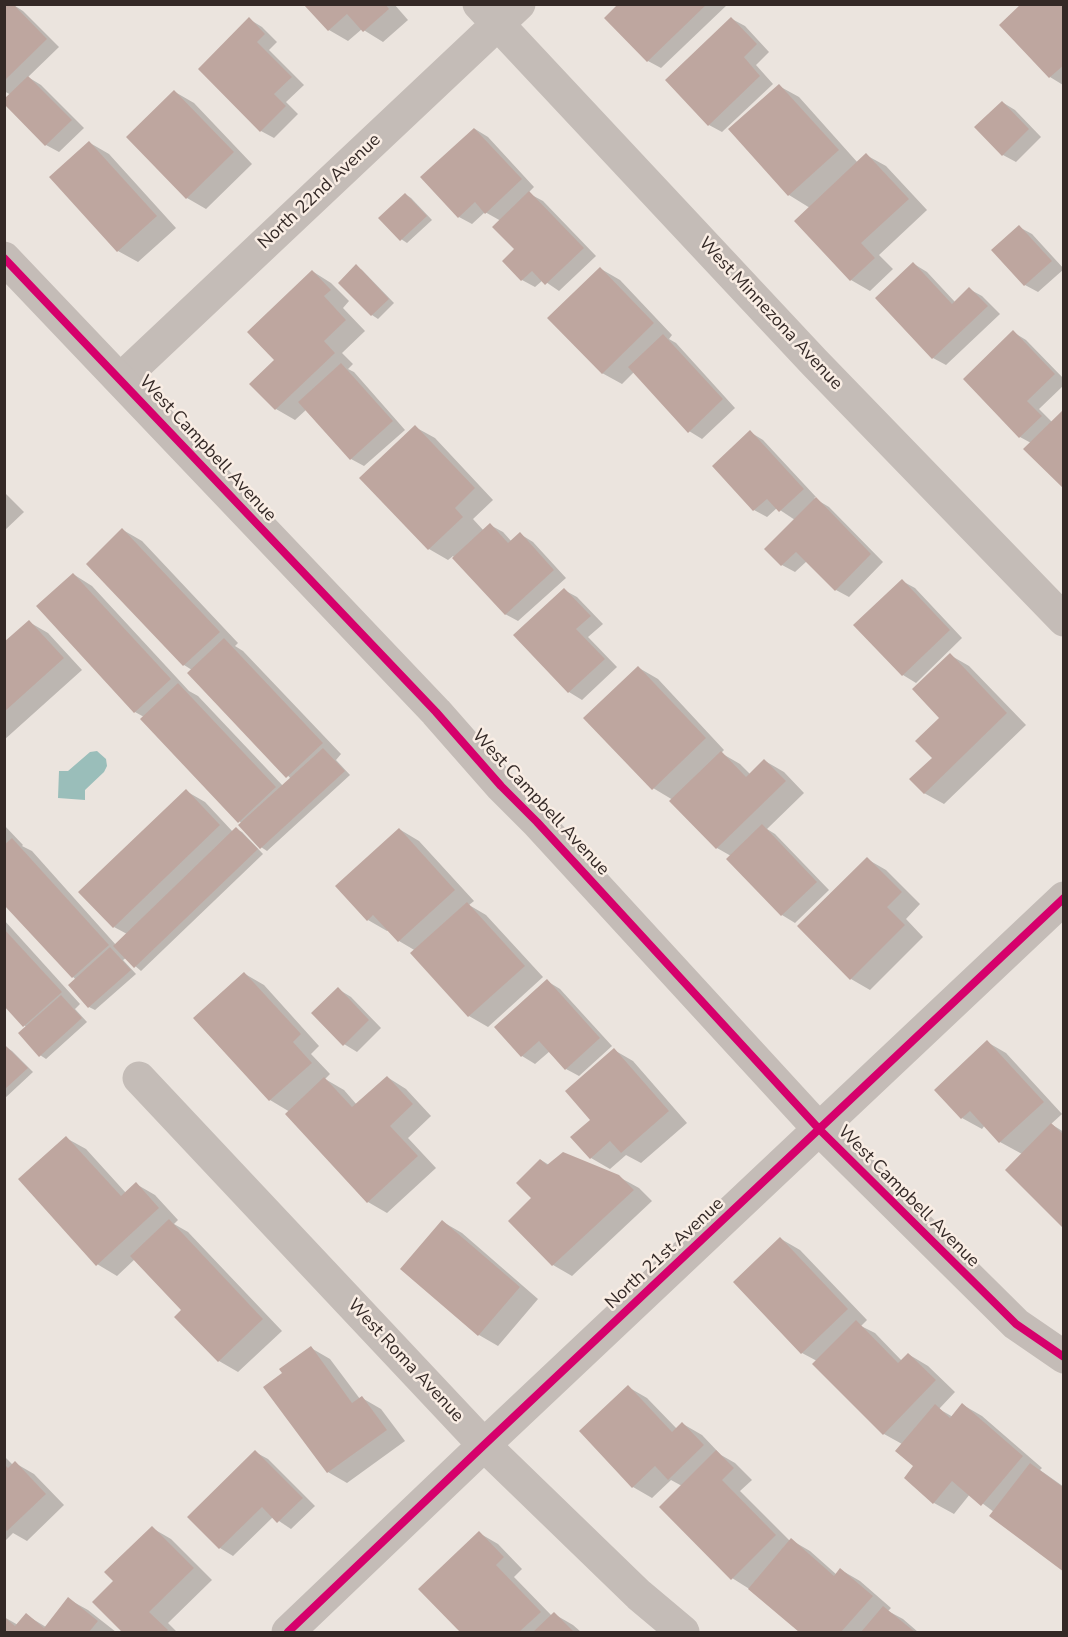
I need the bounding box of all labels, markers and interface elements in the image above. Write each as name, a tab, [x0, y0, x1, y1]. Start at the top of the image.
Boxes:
street label: North 22nd Avenue	[254, 130, 386, 254]
street label: West Minnezona Avenue	[693, 233, 847, 395]
street label: West Campbell Avenue	[134, 372, 280, 526]
street label: West Campbell Avenue	[467, 726, 613, 880]
street label: West Campbell Avenue	[833, 1122, 983, 1272]
street label: North 21st Avenue	[601, 1194, 729, 1314]
street label: West Roma Avenue	[342, 1295, 468, 1427]

